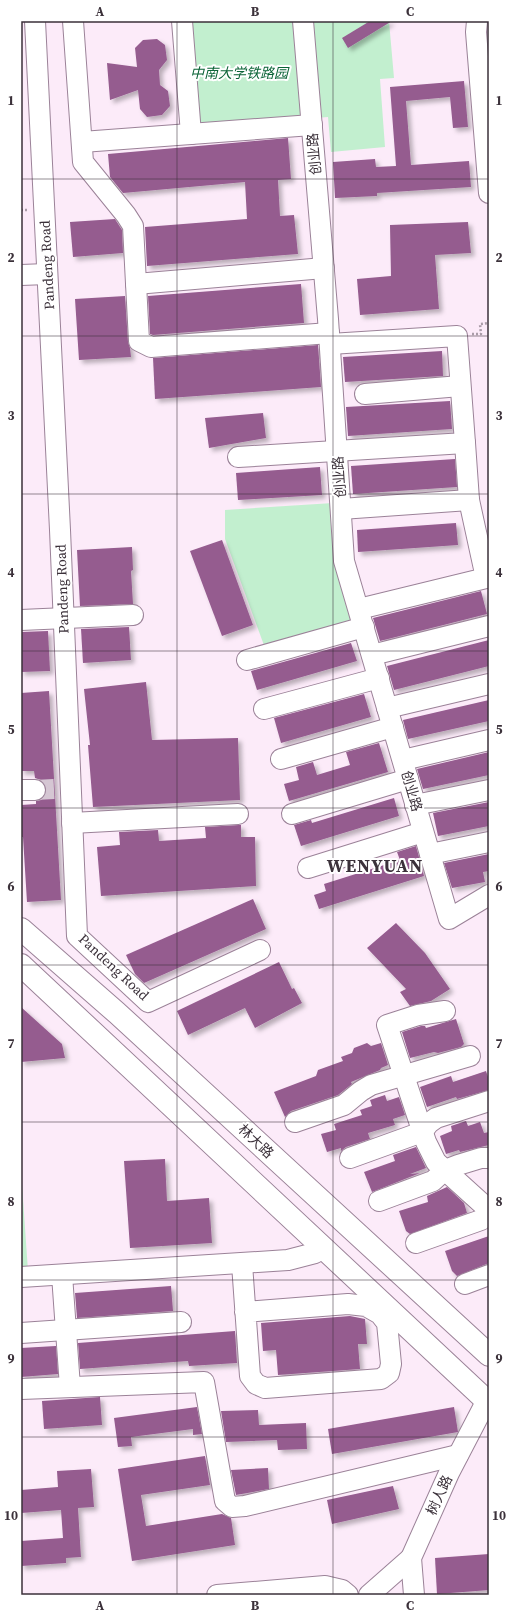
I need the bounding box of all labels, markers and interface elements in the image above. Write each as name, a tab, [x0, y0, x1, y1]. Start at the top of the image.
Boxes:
text: A	[96, 3, 105, 20]
text: B	[251, 3, 260, 20]
text: C	[406, 3, 414, 20]
park label: 中南大学铁路园	[190, 63, 290, 83]
text: 1	[7, 92, 15, 109]
text: 1	[495, 92, 503, 109]
street label: 创业路	[302, 132, 326, 176]
street label: Pandeng Road	[35, 220, 59, 310]
text: 2	[7, 249, 15, 266]
text: 2	[495, 249, 503, 266]
text: 3	[7, 407, 15, 424]
text: 3	[495, 407, 503, 424]
street label: 创业路	[328, 455, 350, 499]
street label: Pandeng Road	[50, 544, 74, 634]
text: 4	[7, 564, 15, 581]
text: 4	[495, 564, 503, 581]
text: 5	[7, 721, 15, 738]
text: 5	[495, 721, 503, 738]
street label: 创业路	[397, 768, 427, 814]
district label: WENYUAN	[327, 853, 423, 878]
text: 6	[7, 878, 15, 895]
text: 6	[495, 878, 503, 895]
street label: Pandeng Road	[74, 929, 154, 1005]
text: 7	[7, 1035, 15, 1052]
text: 7	[495, 1035, 503, 1052]
street label: 林大路	[234, 1119, 278, 1163]
text: 8	[7, 1193, 15, 1210]
text: 8	[495, 1193, 503, 1210]
text: 9	[7, 1350, 15, 1367]
text: 9	[495, 1350, 503, 1367]
street label: 树人路	[421, 1472, 457, 1518]
text: 10	[4, 1507, 18, 1524]
text: 10	[492, 1507, 506, 1524]
text: A	[96, 1597, 105, 1614]
text: B	[251, 1597, 260, 1614]
text: C	[406, 1597, 414, 1614]

